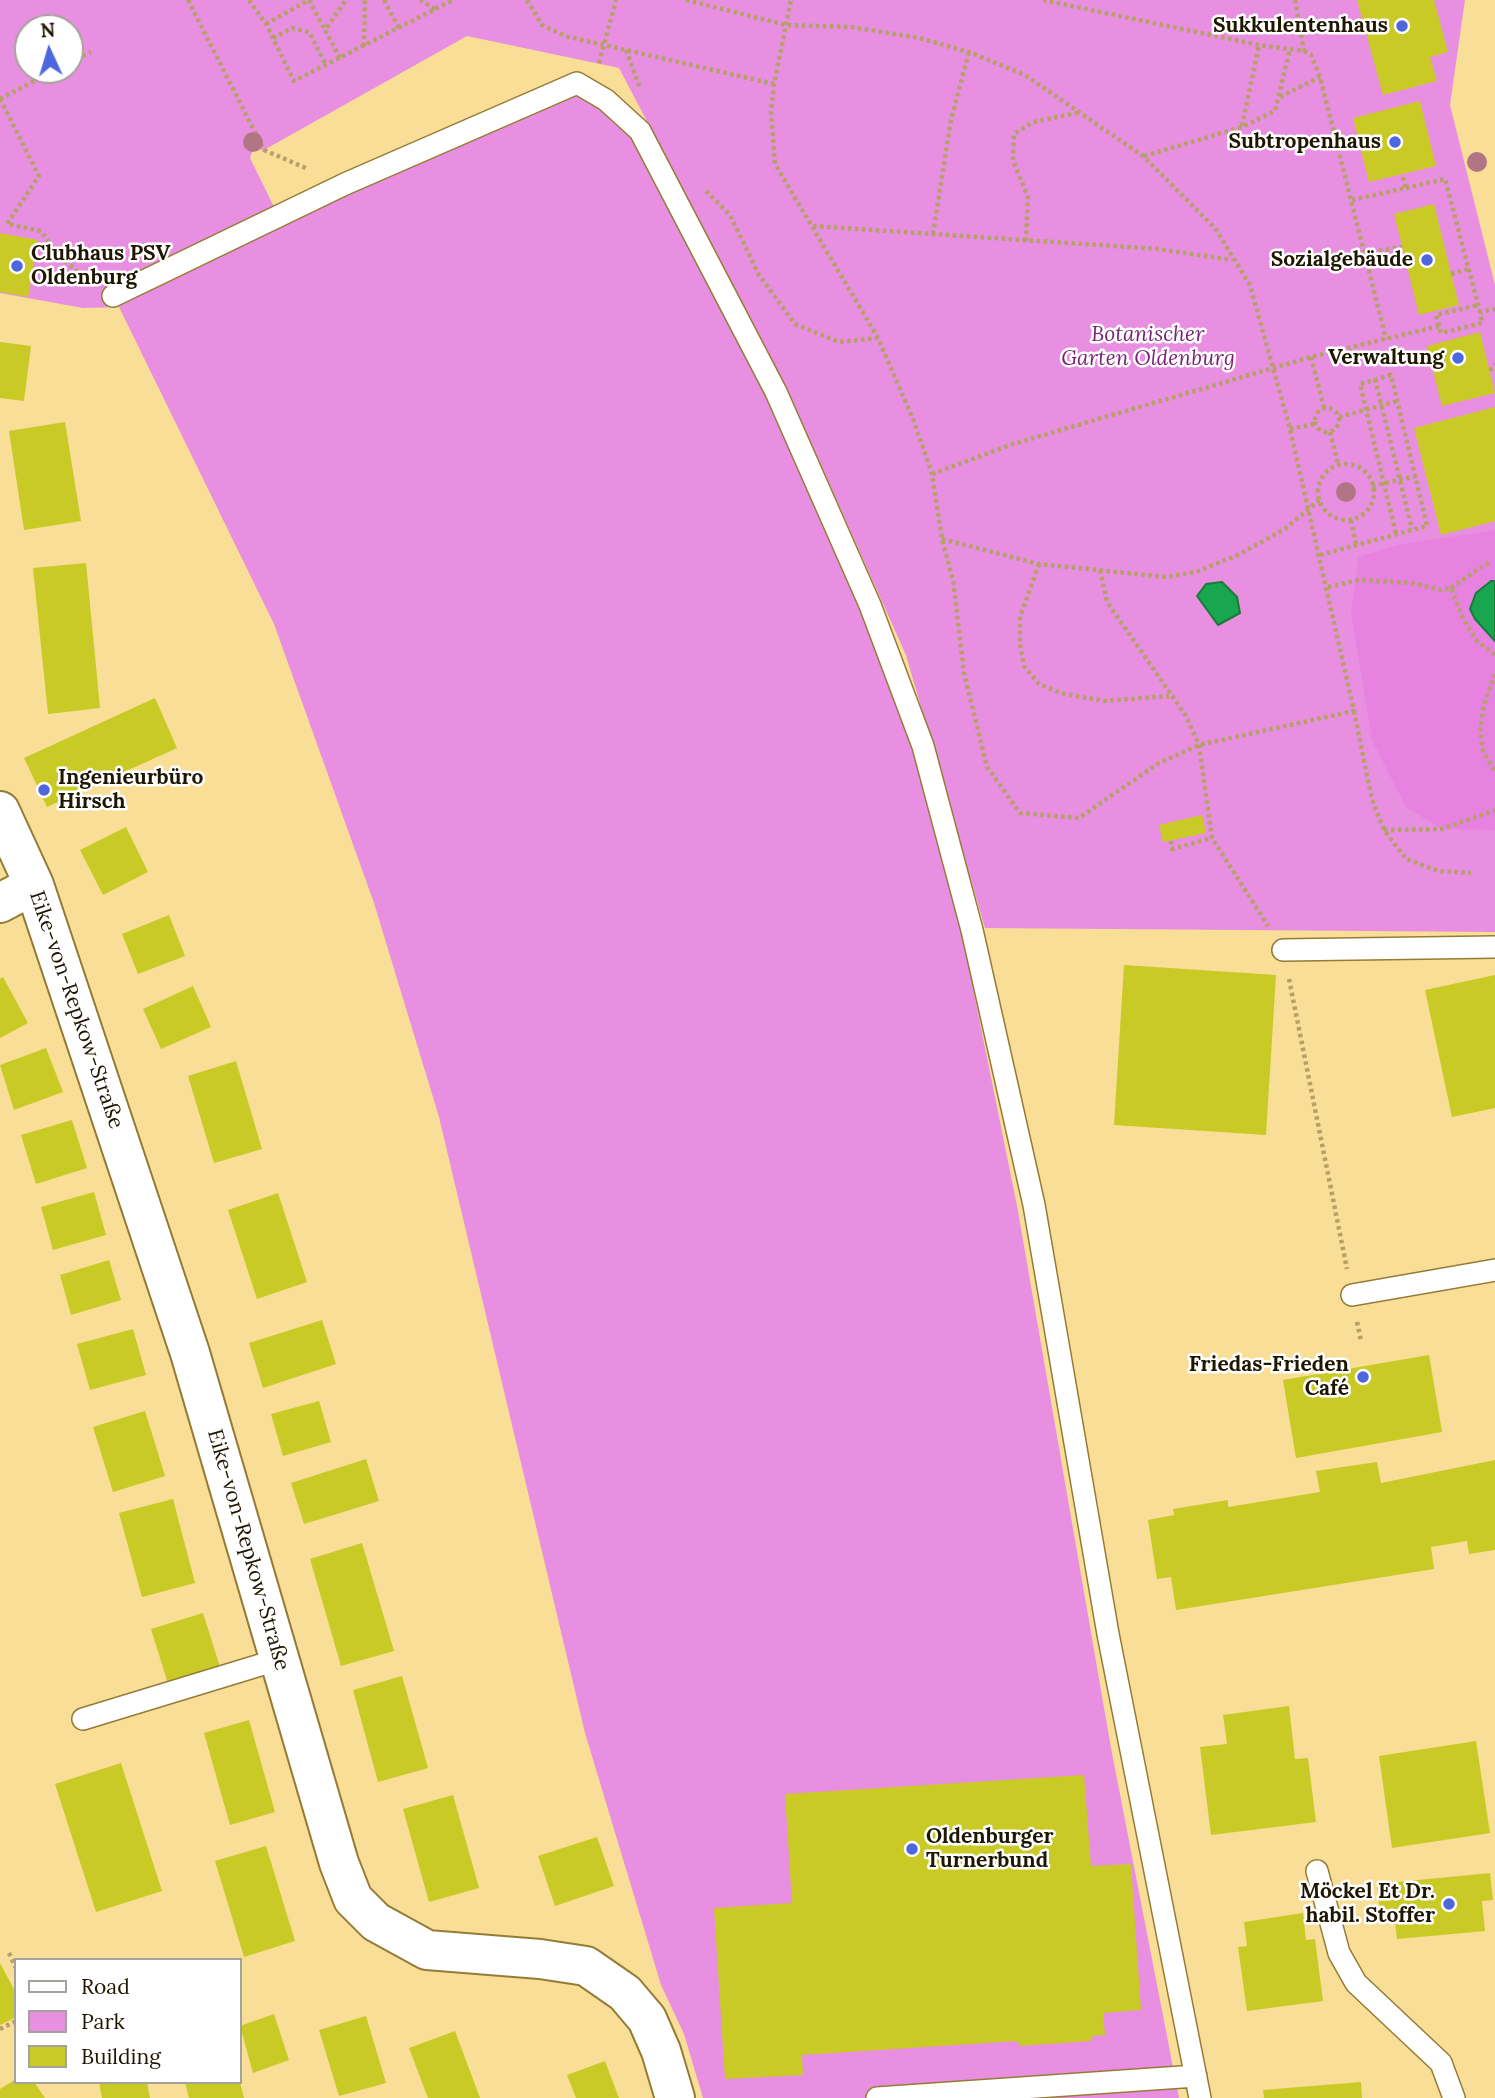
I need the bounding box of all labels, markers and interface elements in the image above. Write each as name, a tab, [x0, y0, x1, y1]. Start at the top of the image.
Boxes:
place label: Sukkulentenhaus	[1213, 13, 1388, 39]
north arrow	[14, 14, 84, 84]
text: N	[40, 18, 56, 43]
marker: Sukkulentenhaus	[1394, 18, 1410, 34]
place label: Subtropenhaus	[1229, 129, 1381, 155]
marker: Subtropenhaus	[1387, 134, 1403, 150]
place label: Clubhaus PSV Oldenburg	[31, 241, 170, 291]
place label: Sozialgebäude	[1271, 247, 1413, 273]
marker: Sozialgebäude	[1419, 252, 1435, 268]
marker: Clubhaus PSV Oldenburg	[9, 258, 25, 274]
park label: Botanischer Garten Oldenburg	[1061, 322, 1235, 372]
place label: Verwaltung	[1328, 345, 1444, 371]
marker: Verwaltung	[1450, 350, 1466, 366]
place label: Ingenieurbüro Hirsch	[58, 765, 203, 815]
marker: Ingenieurbüro Hirsch	[36, 782, 52, 798]
street label: Eike-von-Repkow-Straße	[23, 888, 129, 1132]
place label: Friedas-Frieden Café	[1189, 1352, 1349, 1402]
marker: Friedas-Frieden Café	[1355, 1369, 1371, 1385]
street label: Eike-von-Repkow-Straße	[201, 1426, 295, 1674]
place label: Oldenburger Turnerbund	[926, 1824, 1054, 1874]
marker: Oldenburger Turnerbund	[904, 1841, 920, 1857]
place label: Möckel Et Dr. habil. Stoffer	[1300, 1879, 1435, 1929]
marker: Möckel Et Dr. habil. Stoffer	[1441, 1896, 1457, 1912]
legend	[14, 1958, 242, 2084]
text: Road	[81, 1973, 130, 2000]
text: Park	[81, 2008, 125, 2035]
text: Building	[81, 2043, 161, 2070]

